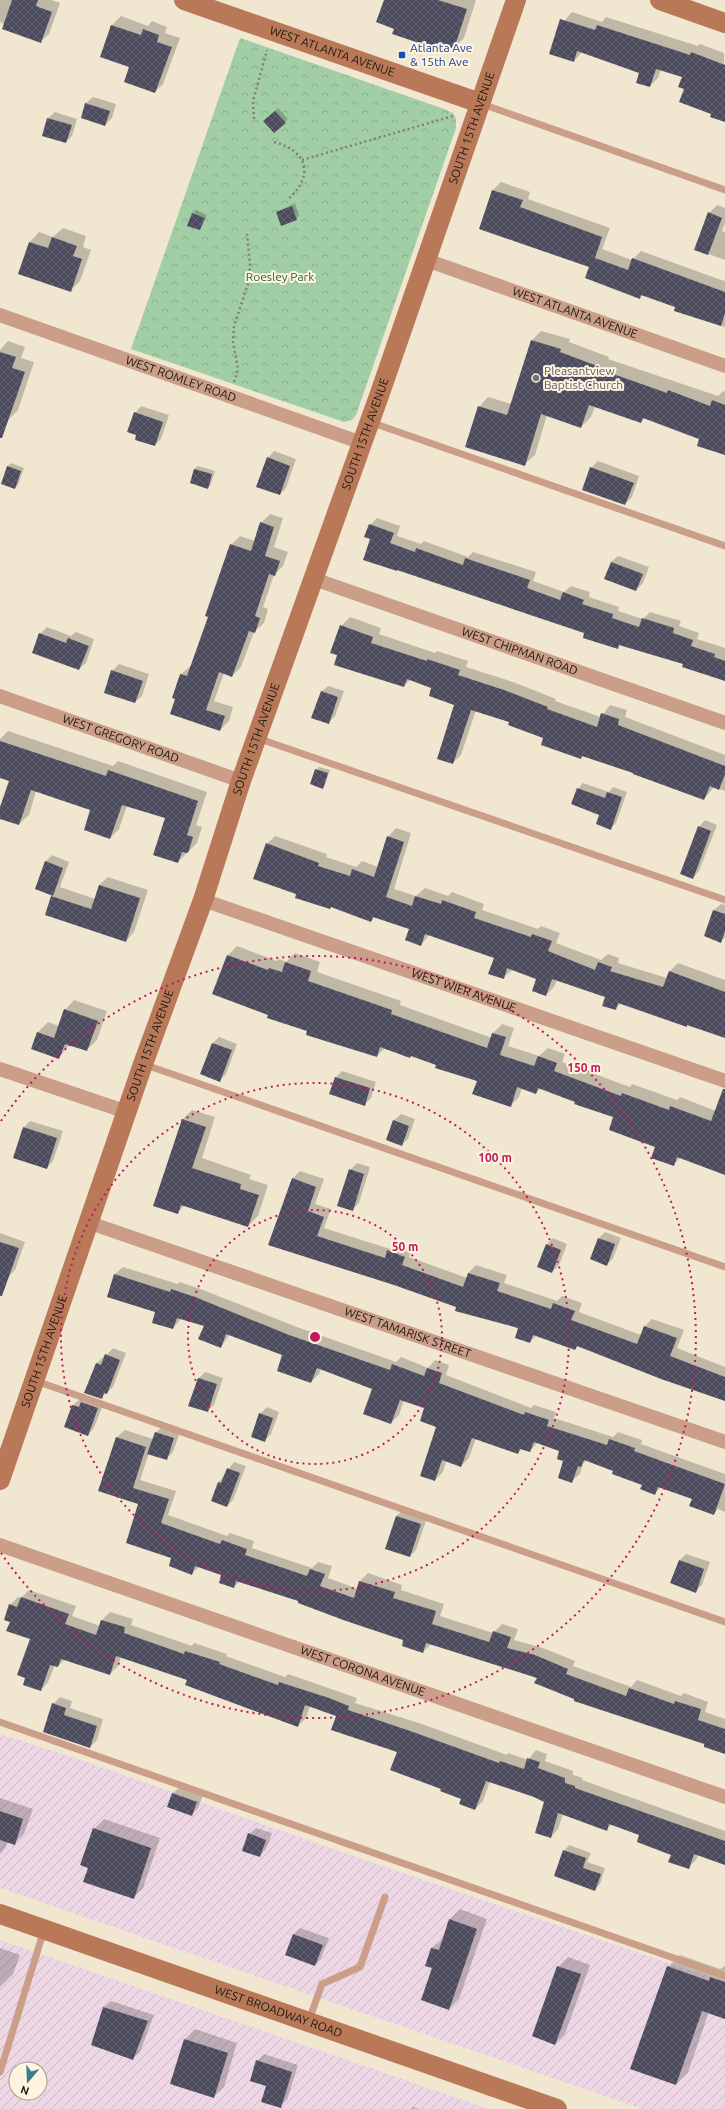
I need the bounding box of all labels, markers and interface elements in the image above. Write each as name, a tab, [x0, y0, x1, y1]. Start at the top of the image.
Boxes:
street label: WEST ATLANTA AVENUE	[268, 23, 397, 79]
place label: Atlanta Ave & 15th Ave	[410, 41, 472, 68]
marker: Atlanta Ave & 15th Ave	[397, 50, 407, 60]
street label: SOUTH 15TH AVENUE	[446, 70, 497, 186]
park label: Roesley Park	[246, 270, 314, 283]
street label: WEST ATLANTA AVENUE	[511, 284, 640, 341]
street label: WEST ROMLEY ROAD	[124, 353, 238, 404]
place label: Pleasantview Baptist Church	[544, 364, 623, 391]
marker: Pleasantview Baptist Church	[531, 373, 541, 383]
street label: SOUTH 15TH AVENUE	[339, 376, 391, 492]
street label: WEST CHIPMAN ROAD	[460, 624, 580, 677]
street label: SOUTH 15TH AVENUE	[230, 681, 282, 797]
street label: WEST GREGORY ROAD	[61, 712, 181, 765]
street label: WEST WIER AVENUE	[410, 966, 518, 1014]
street label: SOUTH 15TH AVENUE	[124, 987, 176, 1103]
text: 150 m	[567, 1061, 601, 1074]
text: 100 m	[478, 1151, 512, 1164]
text: 50 m	[392, 1240, 418, 1253]
street label: SOUTH 15TH AVENUE	[18, 1293, 69, 1409]
street label: WEST TAMARISK STREET	[343, 1304, 473, 1360]
centre of rings	[308, 1330, 322, 1344]
street label: WEST CORONA AVENUE	[299, 1643, 427, 1698]
street label: WEST BROADWAY ROAD	[213, 1983, 344, 2039]
north arrow	[8, 2061, 48, 2101]
text: N	[19, 2083, 31, 2097]

